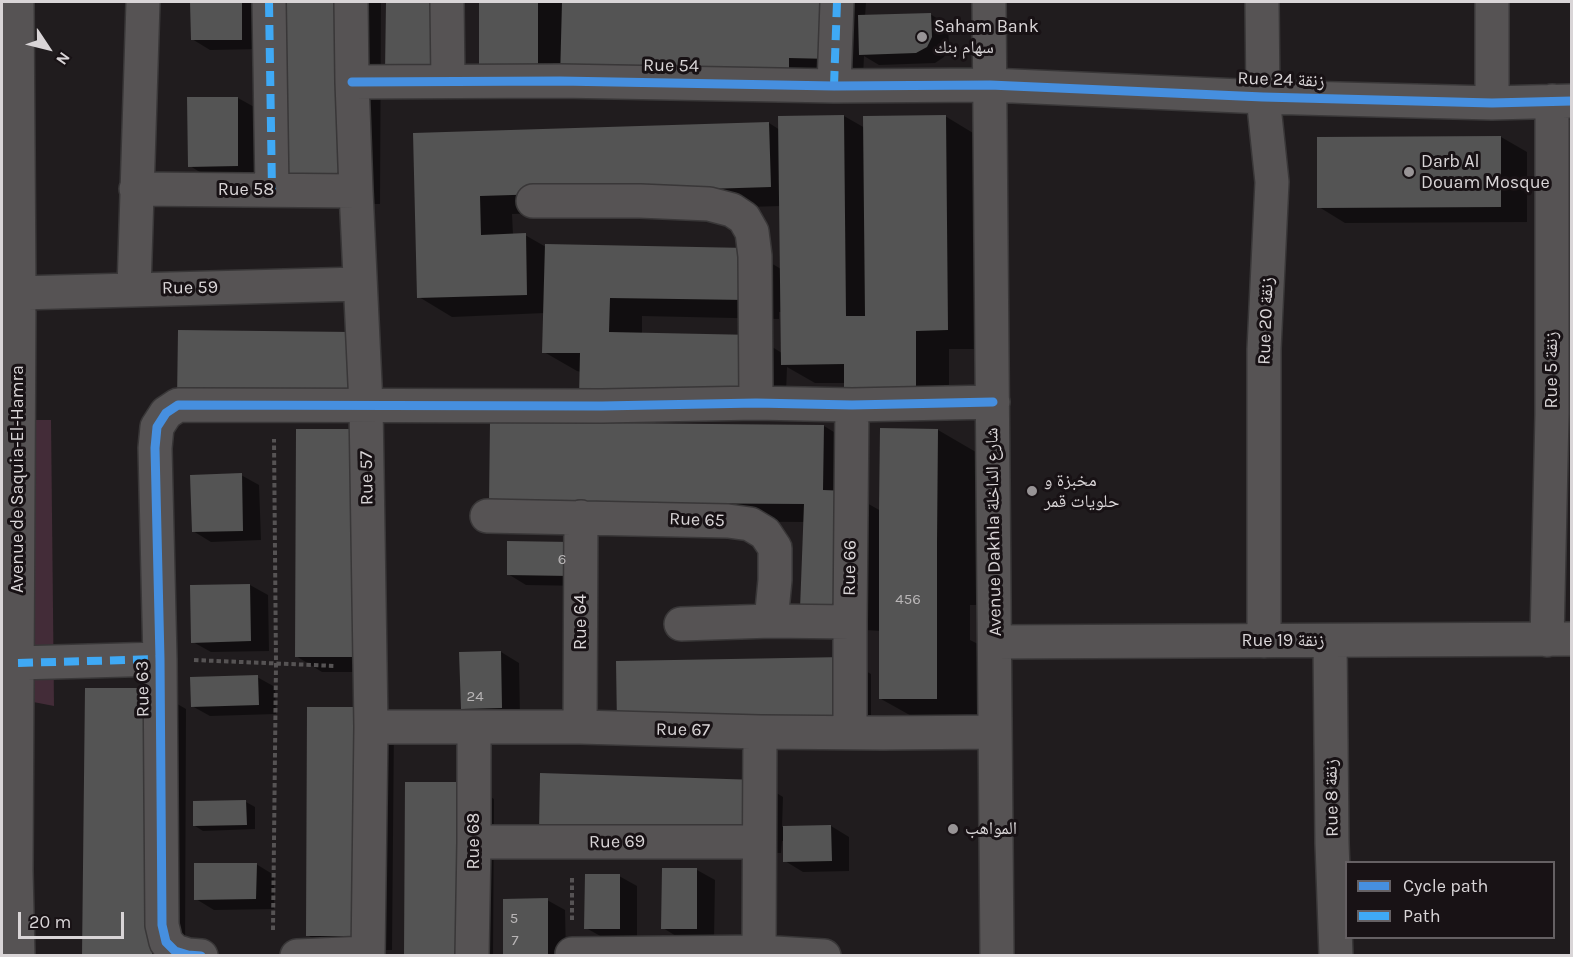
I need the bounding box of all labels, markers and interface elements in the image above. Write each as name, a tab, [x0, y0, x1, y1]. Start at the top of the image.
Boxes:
place label: Saham Bank سهام بنك	[934, 16, 1039, 58]
north arrow	[18, 18, 78, 78]
marker: Saham Bank سهام بنك	[915, 30, 929, 44]
text: N	[52, 48, 74, 69]
street label: Rue 54	[643, 55, 699, 77]
street label: Rue 24 زنقة	[1237, 68, 1325, 92]
place label: Darb Al Douam Mosque	[1421, 151, 1550, 194]
marker: Darb Al Douam Mosque	[1402, 165, 1416, 179]
street label: Rue 58	[218, 179, 274, 201]
street label: Rue 59	[162, 277, 218, 299]
street label: Rue 20 زنقة	[1254, 277, 1278, 365]
street label: Rue 5 زنقة	[1541, 332, 1563, 408]
street label: Avenue de Saquia-El-Hamra	[7, 365, 29, 593]
street label: Avenue Dakhla شارع الداخلة	[981, 427, 1007, 637]
street label: Rue 57	[356, 451, 378, 505]
place label: مخبزة و حلويات قمر	[1044, 470, 1119, 512]
marker: مخبزة و حلويات قمر	[1025, 484, 1039, 498]
street label: Rue 65	[669, 508, 725, 532]
street label: Rue 66	[839, 540, 861, 596]
house number: 6	[558, 551, 566, 569]
house number: 456	[895, 591, 921, 609]
street label: Rue 64	[570, 594, 592, 650]
street label: Rue 19 زنقة	[1241, 630, 1325, 652]
street label: Rue 63	[132, 661, 154, 717]
house number: 24	[466, 688, 484, 706]
street label: Rue 67	[656, 719, 710, 741]
street label: Rue 8 زنقة	[1321, 759, 1343, 837]
street label: Rue 68	[463, 813, 485, 869]
place label: المواهب	[965, 818, 1017, 840]
marker: المواهب	[946, 822, 960, 836]
street label: Rue 69	[589, 831, 645, 853]
legend	[1345, 861, 1555, 939]
text: Cycle path	[1403, 875, 1488, 897]
scale bar	[21, 900, 128, 938]
text: Path	[1403, 905, 1441, 927]
house number: 5	[510, 910, 518, 928]
text: 20 m	[29, 911, 71, 933]
house number: 7	[511, 932, 519, 950]

